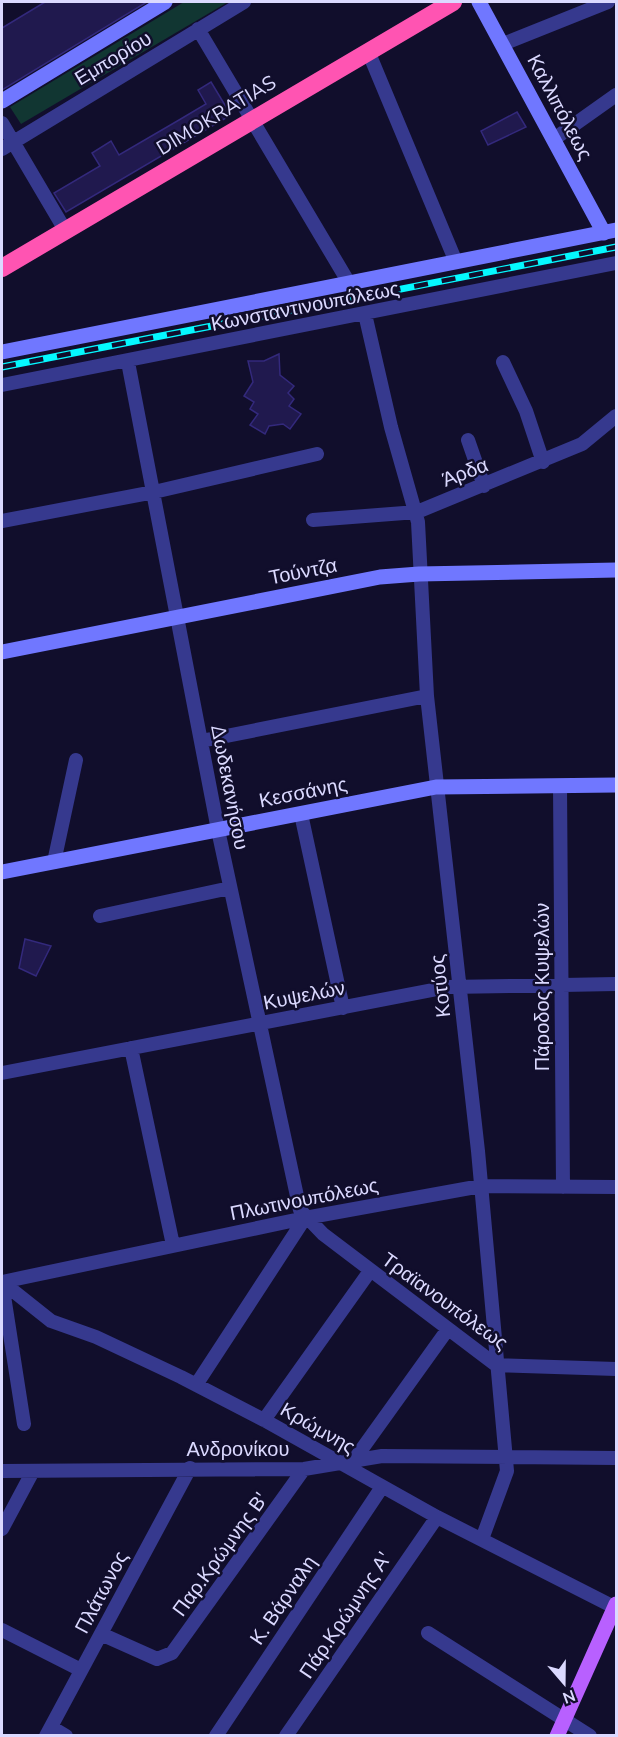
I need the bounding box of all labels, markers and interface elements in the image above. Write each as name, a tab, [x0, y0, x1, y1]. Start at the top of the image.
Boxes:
street label: Εμπορίου	[70, 25, 157, 92]
street label: Καλλιπόλεως	[520, 50, 599, 165]
street label: DIMOKRATIAS	[151, 69, 281, 162]
street label: Κωνσταντινουπόλεως	[209, 275, 402, 338]
street label: Άρδα	[438, 451, 492, 494]
street label: Τούντζα	[267, 552, 339, 591]
street label: Δωδεκανήσου	[204, 722, 255, 852]
street label: Κεσσάνης	[257, 771, 350, 814]
street label: Πάροδος Κυψελών	[529, 903, 556, 1071]
street label: Κοτύος	[424, 953, 457, 1019]
street label: Κυψελών	[261, 974, 347, 1017]
street label: Πλωτινουπόλεως	[228, 1172, 381, 1227]
street label: Τραϊανουπόλεως	[376, 1246, 514, 1357]
street label: Κρώμνης	[275, 1396, 360, 1461]
street label: Ανδρονίκου	[187, 1436, 289, 1463]
street label: Παρ.Κρώμνης Β'	[166, 1487, 275, 1622]
street label: Πλάτωνος	[68, 1546, 135, 1638]
street label: Πάρ.Κρώμνης Α'	[293, 1547, 398, 1684]
street label: Κ. Βάρναλη	[244, 1550, 323, 1650]
north arrow	[534, 1653, 594, 1713]
text: N	[559, 1684, 578, 1709]

